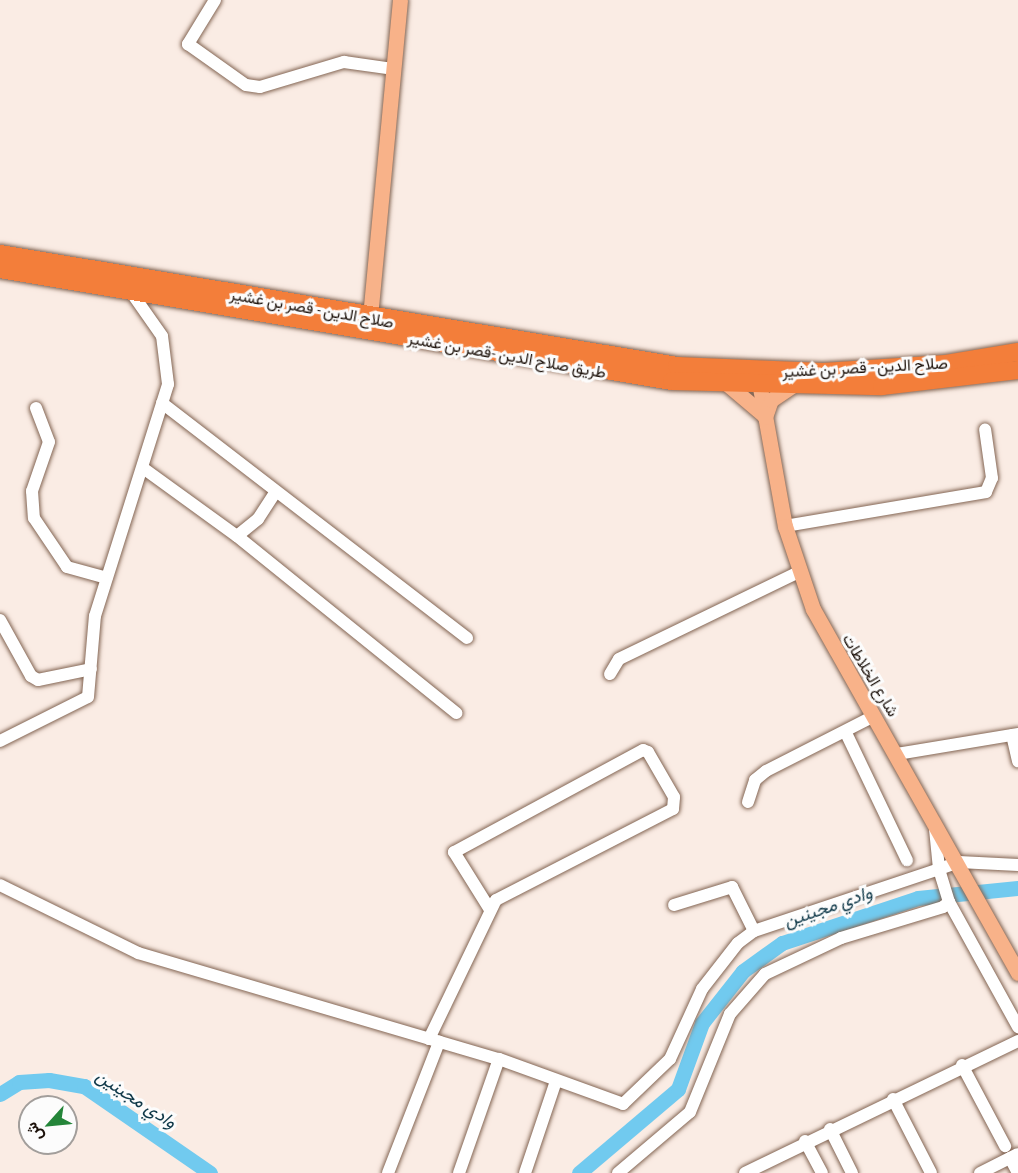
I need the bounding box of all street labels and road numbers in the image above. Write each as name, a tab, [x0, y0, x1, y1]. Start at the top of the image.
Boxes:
street label: صلاح الدين - قصر بن غشير	[228, 284, 396, 332]
street label: طريق صلاح الدين -قصر بن غشير	[406, 328, 608, 382]
street label: صلاح الدين - قصر بن غشير	[781, 353, 949, 381]
street label: شارع الخلاطات	[839, 630, 903, 720]

